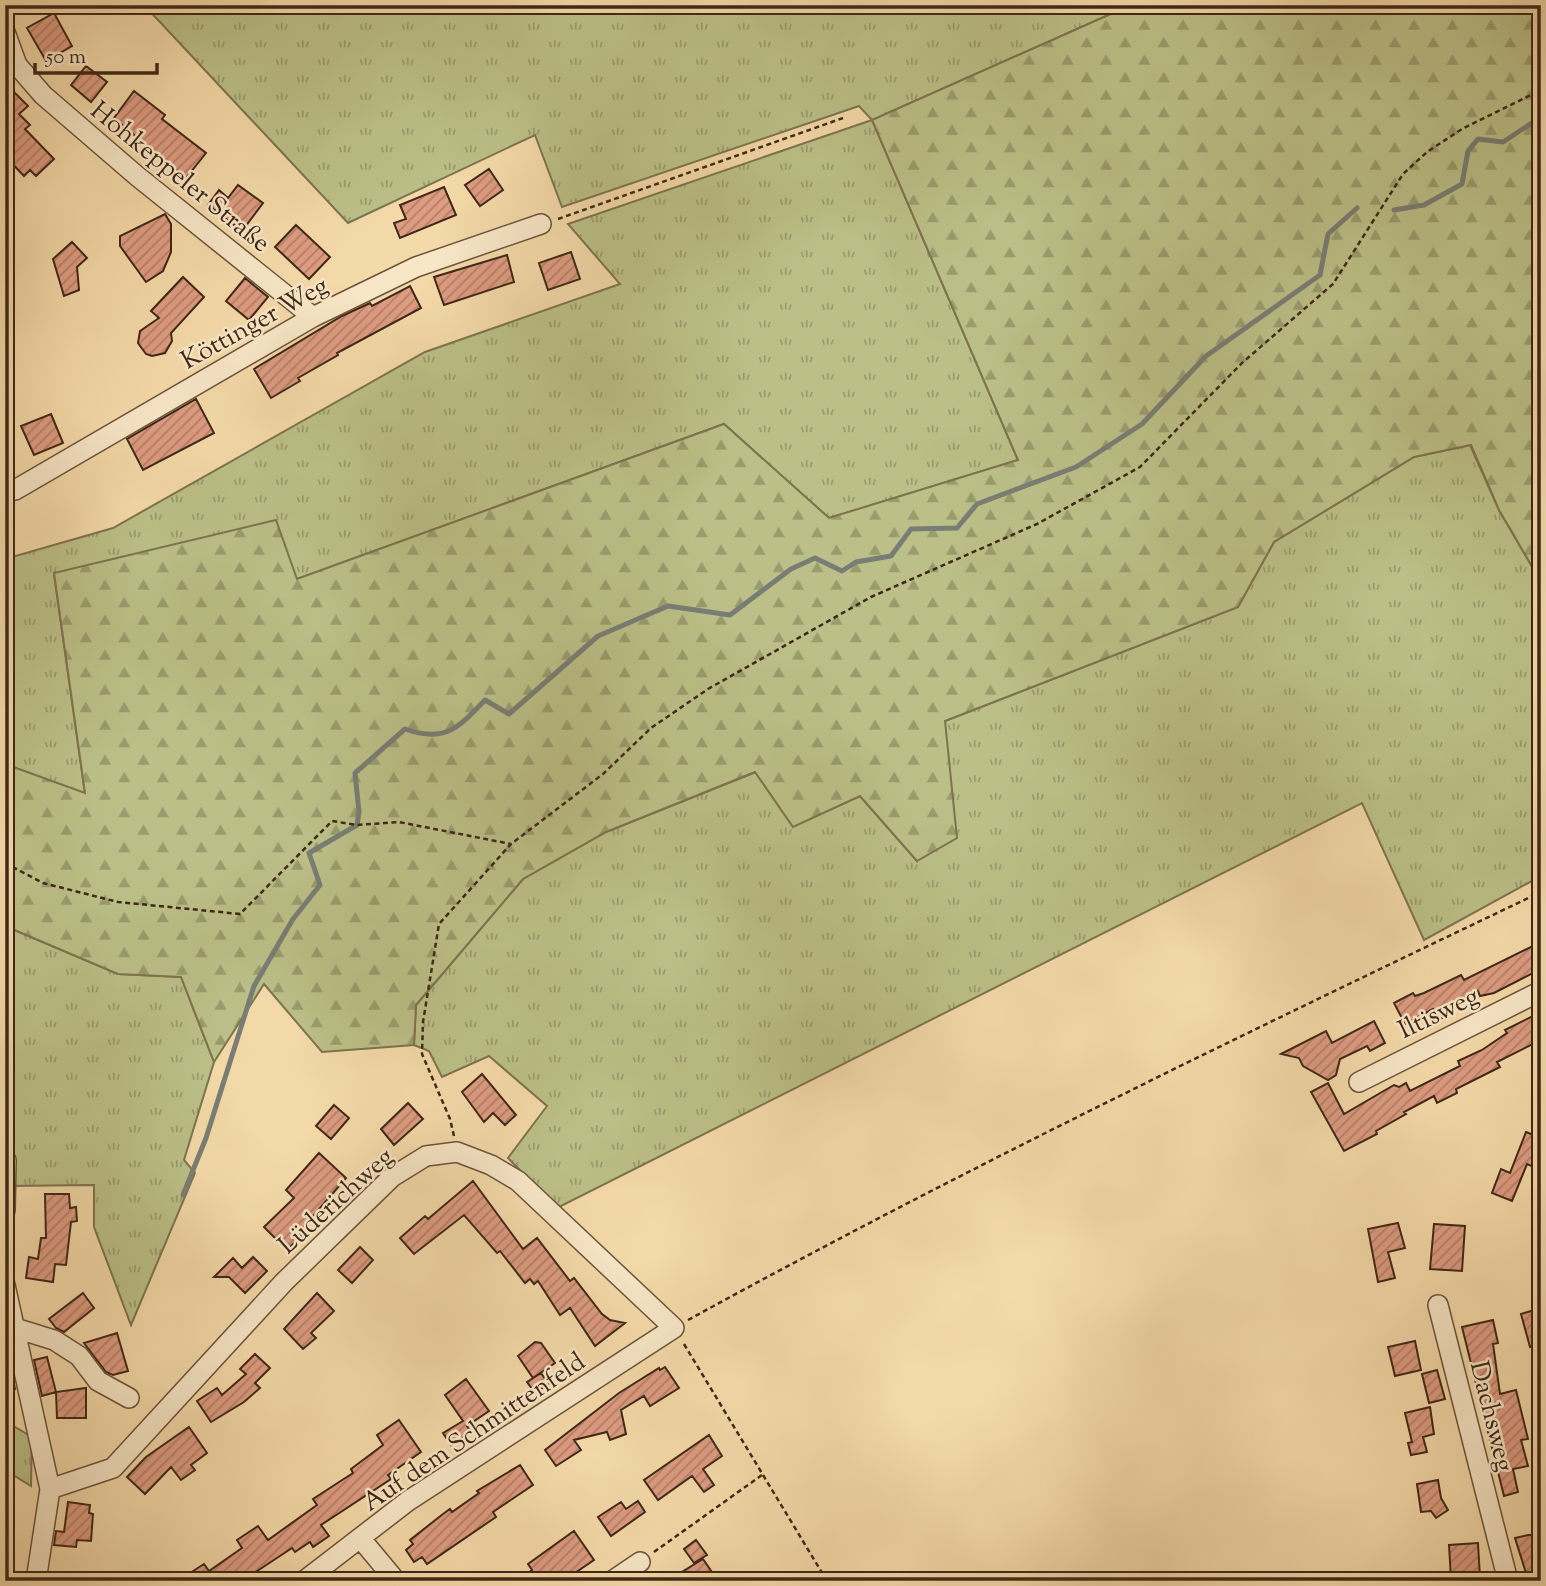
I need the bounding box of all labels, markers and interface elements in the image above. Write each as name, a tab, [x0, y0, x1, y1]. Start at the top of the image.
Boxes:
scale bar	[35, 32, 158, 76]
text: 50 m	[45, 43, 86, 73]
street label: Hohkeppeler Straße	[81, 94, 277, 262]
street label: Köttinger Weg	[175, 268, 336, 380]
street label: Iltisweg	[1393, 979, 1486, 1050]
street label: Lüderichweg	[271, 1140, 403, 1264]
street label: Auf dem Schmittenfeld	[356, 1344, 594, 1522]
street label: Dachsweg	[1459, 1357, 1522, 1476]

